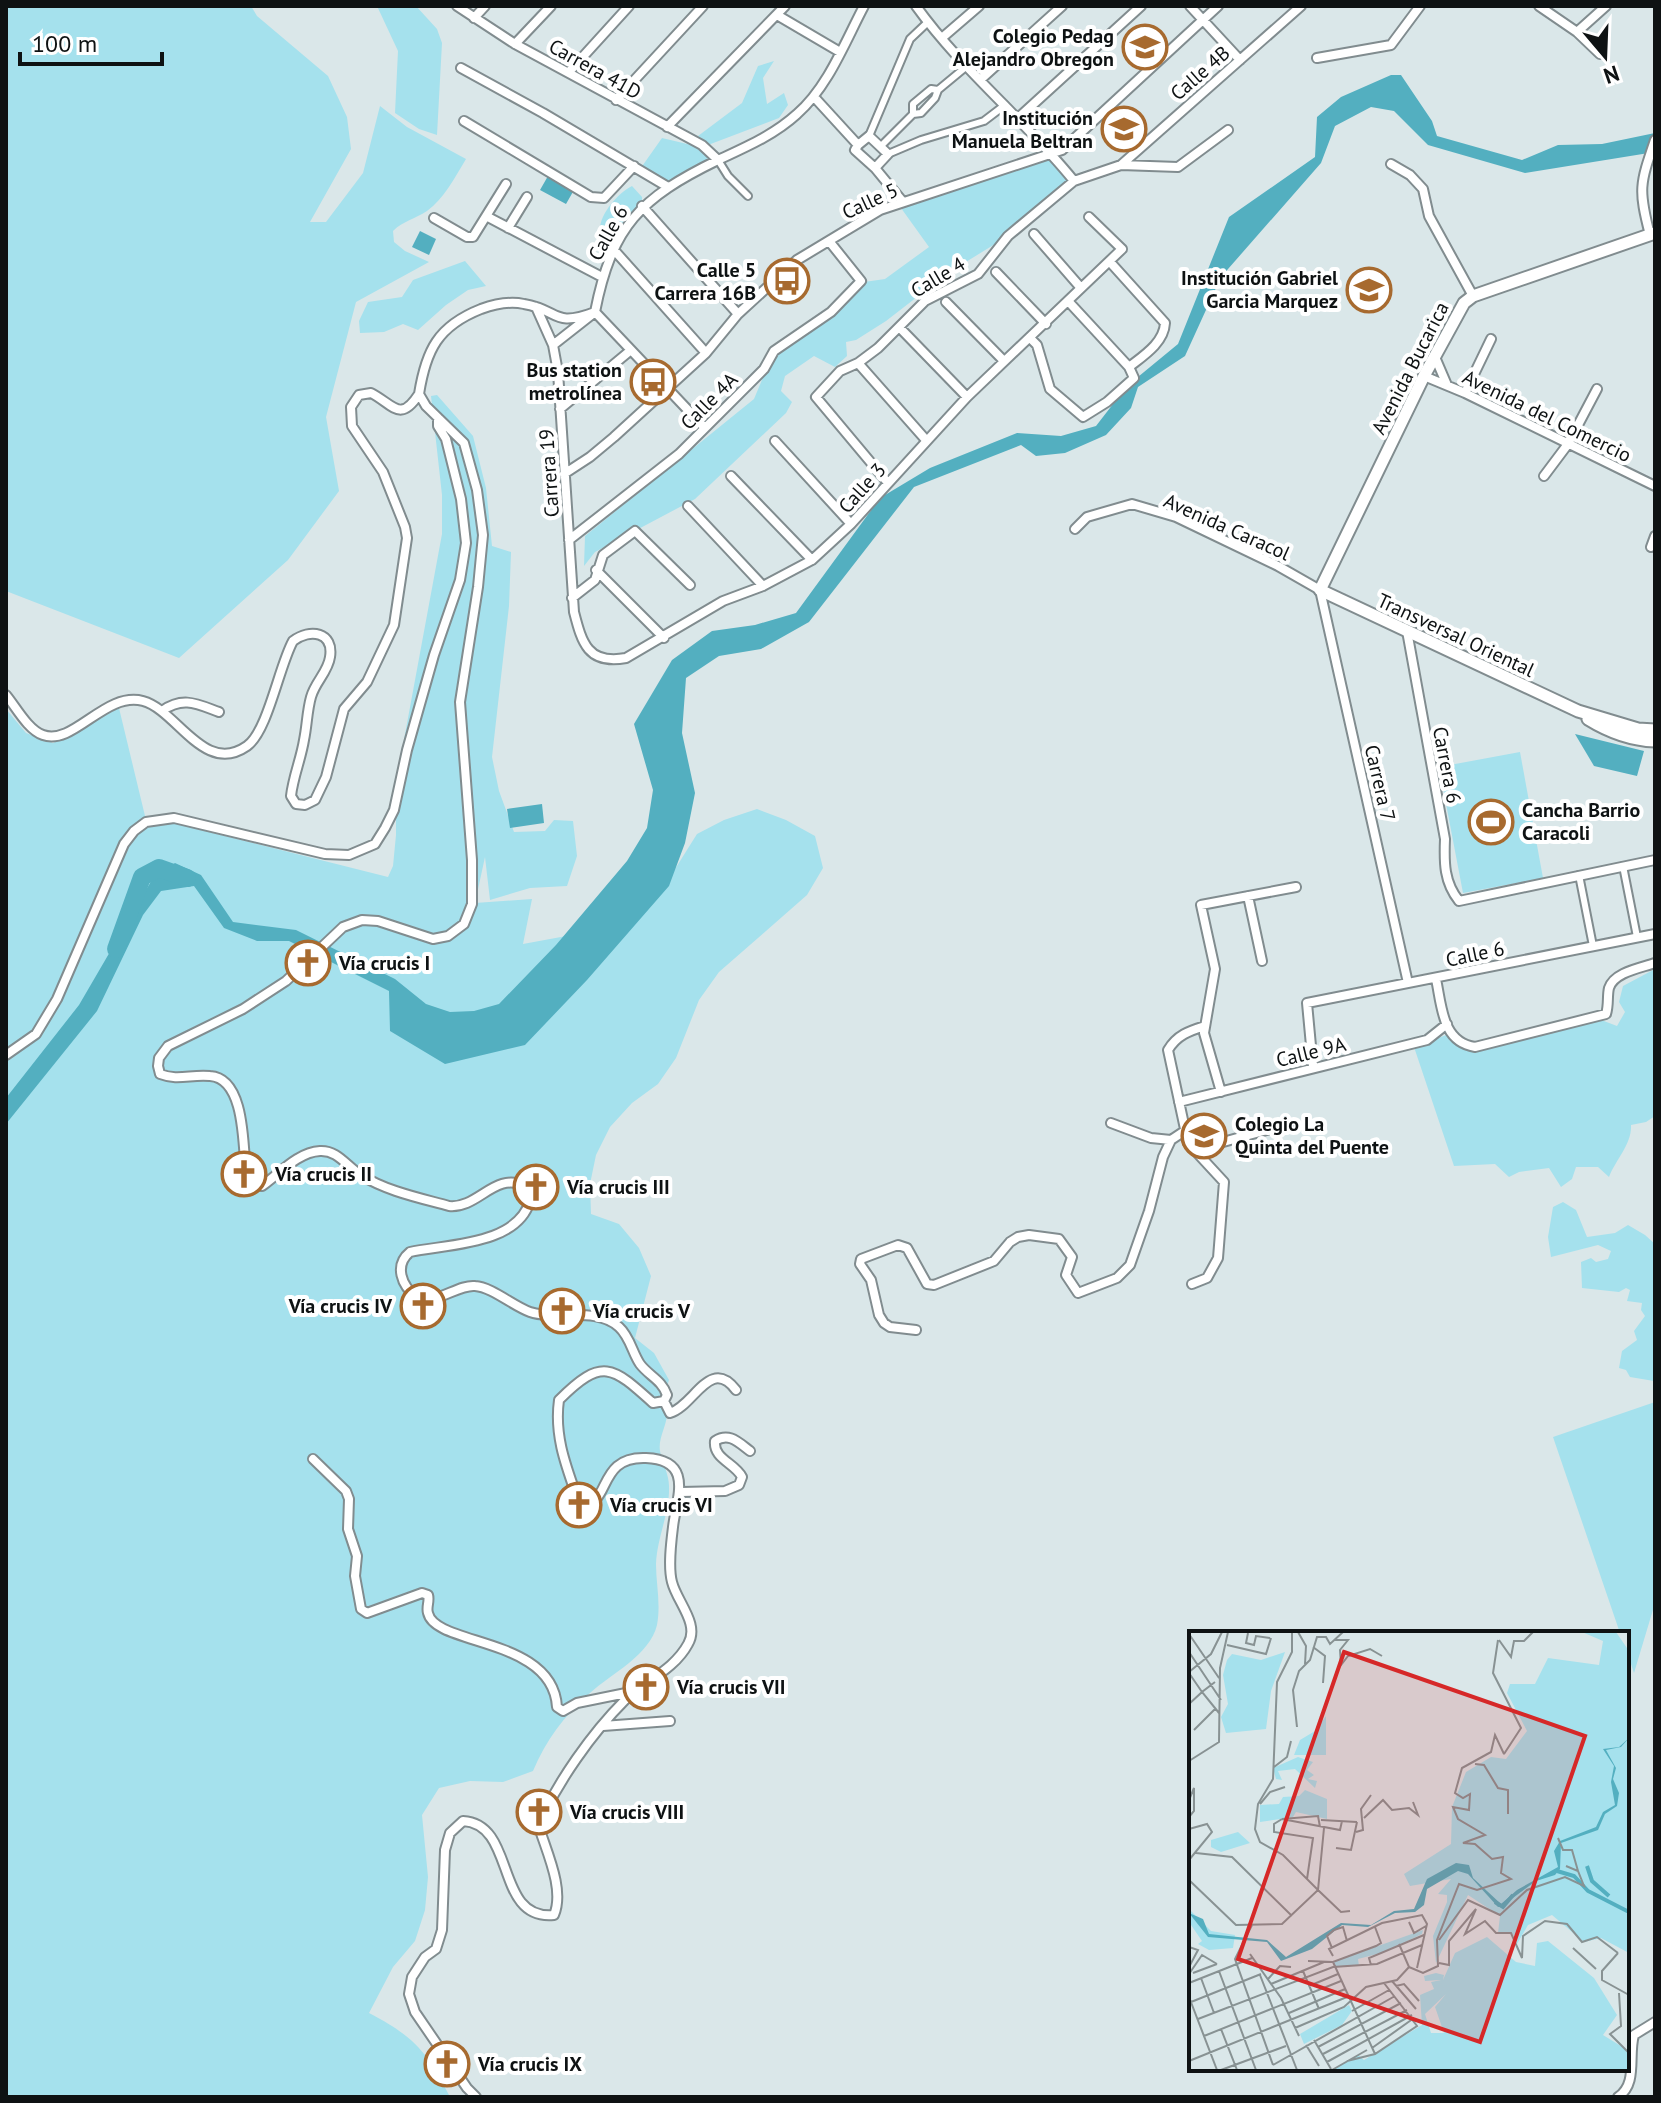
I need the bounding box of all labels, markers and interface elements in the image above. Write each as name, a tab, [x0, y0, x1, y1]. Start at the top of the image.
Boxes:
scale bar	[20, 16, 162, 66]
north arrow	[1565, 16, 1645, 96]
place label: Colegio Pedag Alejandro Obregon	[953, 23, 1114, 72]
school or university icon: Colegio Pedag Alejandro Obregon	[1121, 23, 1169, 71]
text: 100 m	[32, 28, 97, 59]
street label: Carrera 41D	[544, 33, 646, 105]
street label: Calle 4B	[1165, 40, 1235, 106]
text: N	[1600, 59, 1623, 91]
place label: Institución Manuela Beltran	[952, 105, 1093, 154]
school or university icon: Institución Manuela Beltran	[1100, 105, 1148, 153]
street label: Calle 5	[838, 177, 902, 225]
street label: Calle 6	[582, 201, 634, 265]
street label: Calle 4	[906, 251, 970, 303]
place label: Calle 5 Carrera 16B	[654, 257, 756, 306]
bus stop icon: Calle 5 Carrera 16B	[763, 257, 811, 305]
place label: Institución Gabriel Garcia Marquez	[1181, 265, 1338, 314]
school or university icon: Institución Gabriel Garcia Marquez	[1345, 266, 1393, 314]
street label: Avenida Bucarica	[1365, 297, 1455, 439]
place label: Bus station metrolínea	[527, 357, 622, 406]
bus stop icon: Bus station metrolínea	[629, 358, 677, 406]
street label: Avenida del Comercio	[1458, 364, 1636, 468]
street label: Calle 4A	[675, 367, 743, 435]
street label: Carrera 19	[533, 428, 565, 518]
street label: Calle 3	[833, 457, 891, 519]
street label: Avenida Caracol	[1160, 488, 1294, 567]
street label: Transversal Oriental	[1373, 587, 1539, 683]
street label: Carrera 6	[1427, 724, 1467, 806]
street label: Carrera 7	[1359, 742, 1401, 824]
place label: Cancha Barrio Caracoli	[1522, 797, 1640, 846]
sports icon: Cancha Barrio Caracoli	[1467, 798, 1515, 846]
street label: Calle 6	[1443, 935, 1507, 973]
church icon: Vía crucis I	[284, 939, 332, 987]
place label: Vía crucis I	[338, 950, 430, 976]
street label: Calle 9A	[1274, 1031, 1349, 1073]
place label: Colegio La Quinta del Puente	[1235, 1111, 1389, 1160]
school or university icon: Colegio La Quinta del Puente	[1180, 1112, 1228, 1160]
church icon: Vía crucis II	[220, 1150, 268, 1198]
place label: Vía crucis II	[274, 1161, 372, 1187]
church icon: Vía crucis III	[512, 1163, 560, 1211]
place label: Vía crucis III	[566, 1174, 670, 1200]
church icon: Vía crucis IV	[399, 1282, 447, 1330]
church icon: Vía crucis V	[538, 1287, 586, 1335]
place label: Vía crucis IV	[288, 1293, 393, 1319]
place label: Vía crucis V	[592, 1298, 691, 1324]
church icon: Vía crucis VI	[555, 1481, 603, 1529]
place label: Vía crucis VI	[609, 1492, 713, 1518]
inset map	[1189, 1631, 1629, 2071]
church icon: Vía crucis VII	[622, 1663, 670, 1711]
place label: Vía crucis VII	[676, 1674, 785, 1700]
church icon: Vía crucis VIII	[515, 1788, 563, 1836]
place label: Vía crucis VIII	[569, 1799, 684, 1825]
church icon: Vía crucis IX	[423, 2040, 471, 2088]
place label: Vía crucis IX	[477, 2051, 582, 2077]

